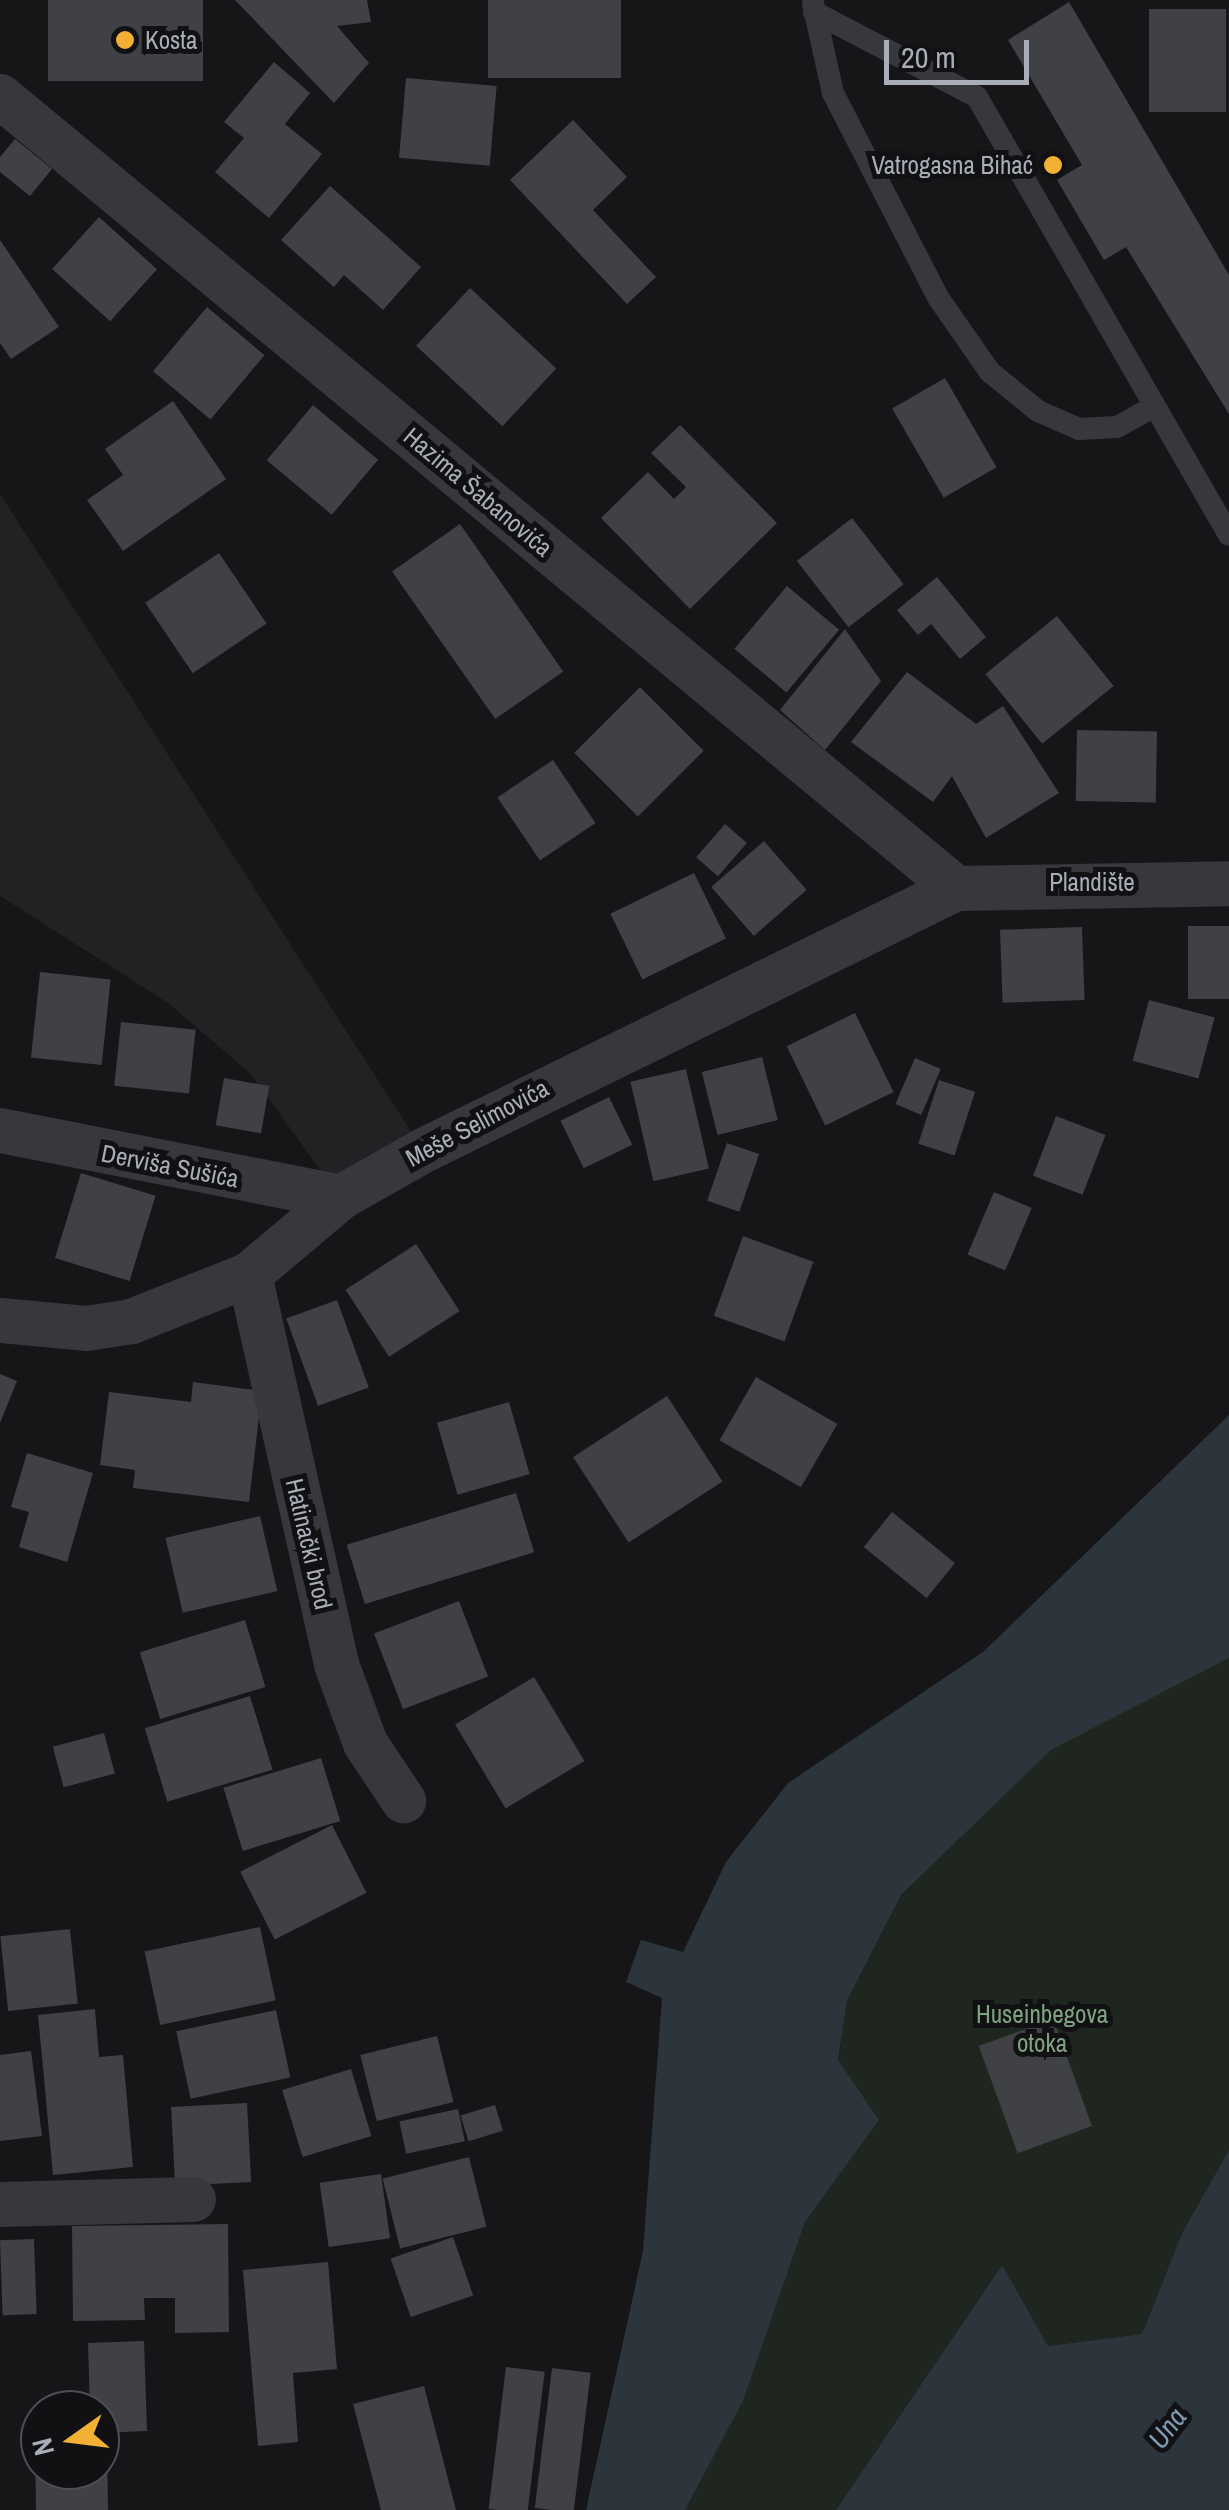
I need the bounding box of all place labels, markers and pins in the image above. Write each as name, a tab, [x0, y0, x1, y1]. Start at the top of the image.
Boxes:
place label: Kosta	[145, 25, 197, 55]
marker: Kosta	[114, 29, 136, 51]
place label: Vatrogasna Bihać	[872, 150, 1033, 180]
marker: Vatrogasna Bihać	[1042, 154, 1064, 176]

